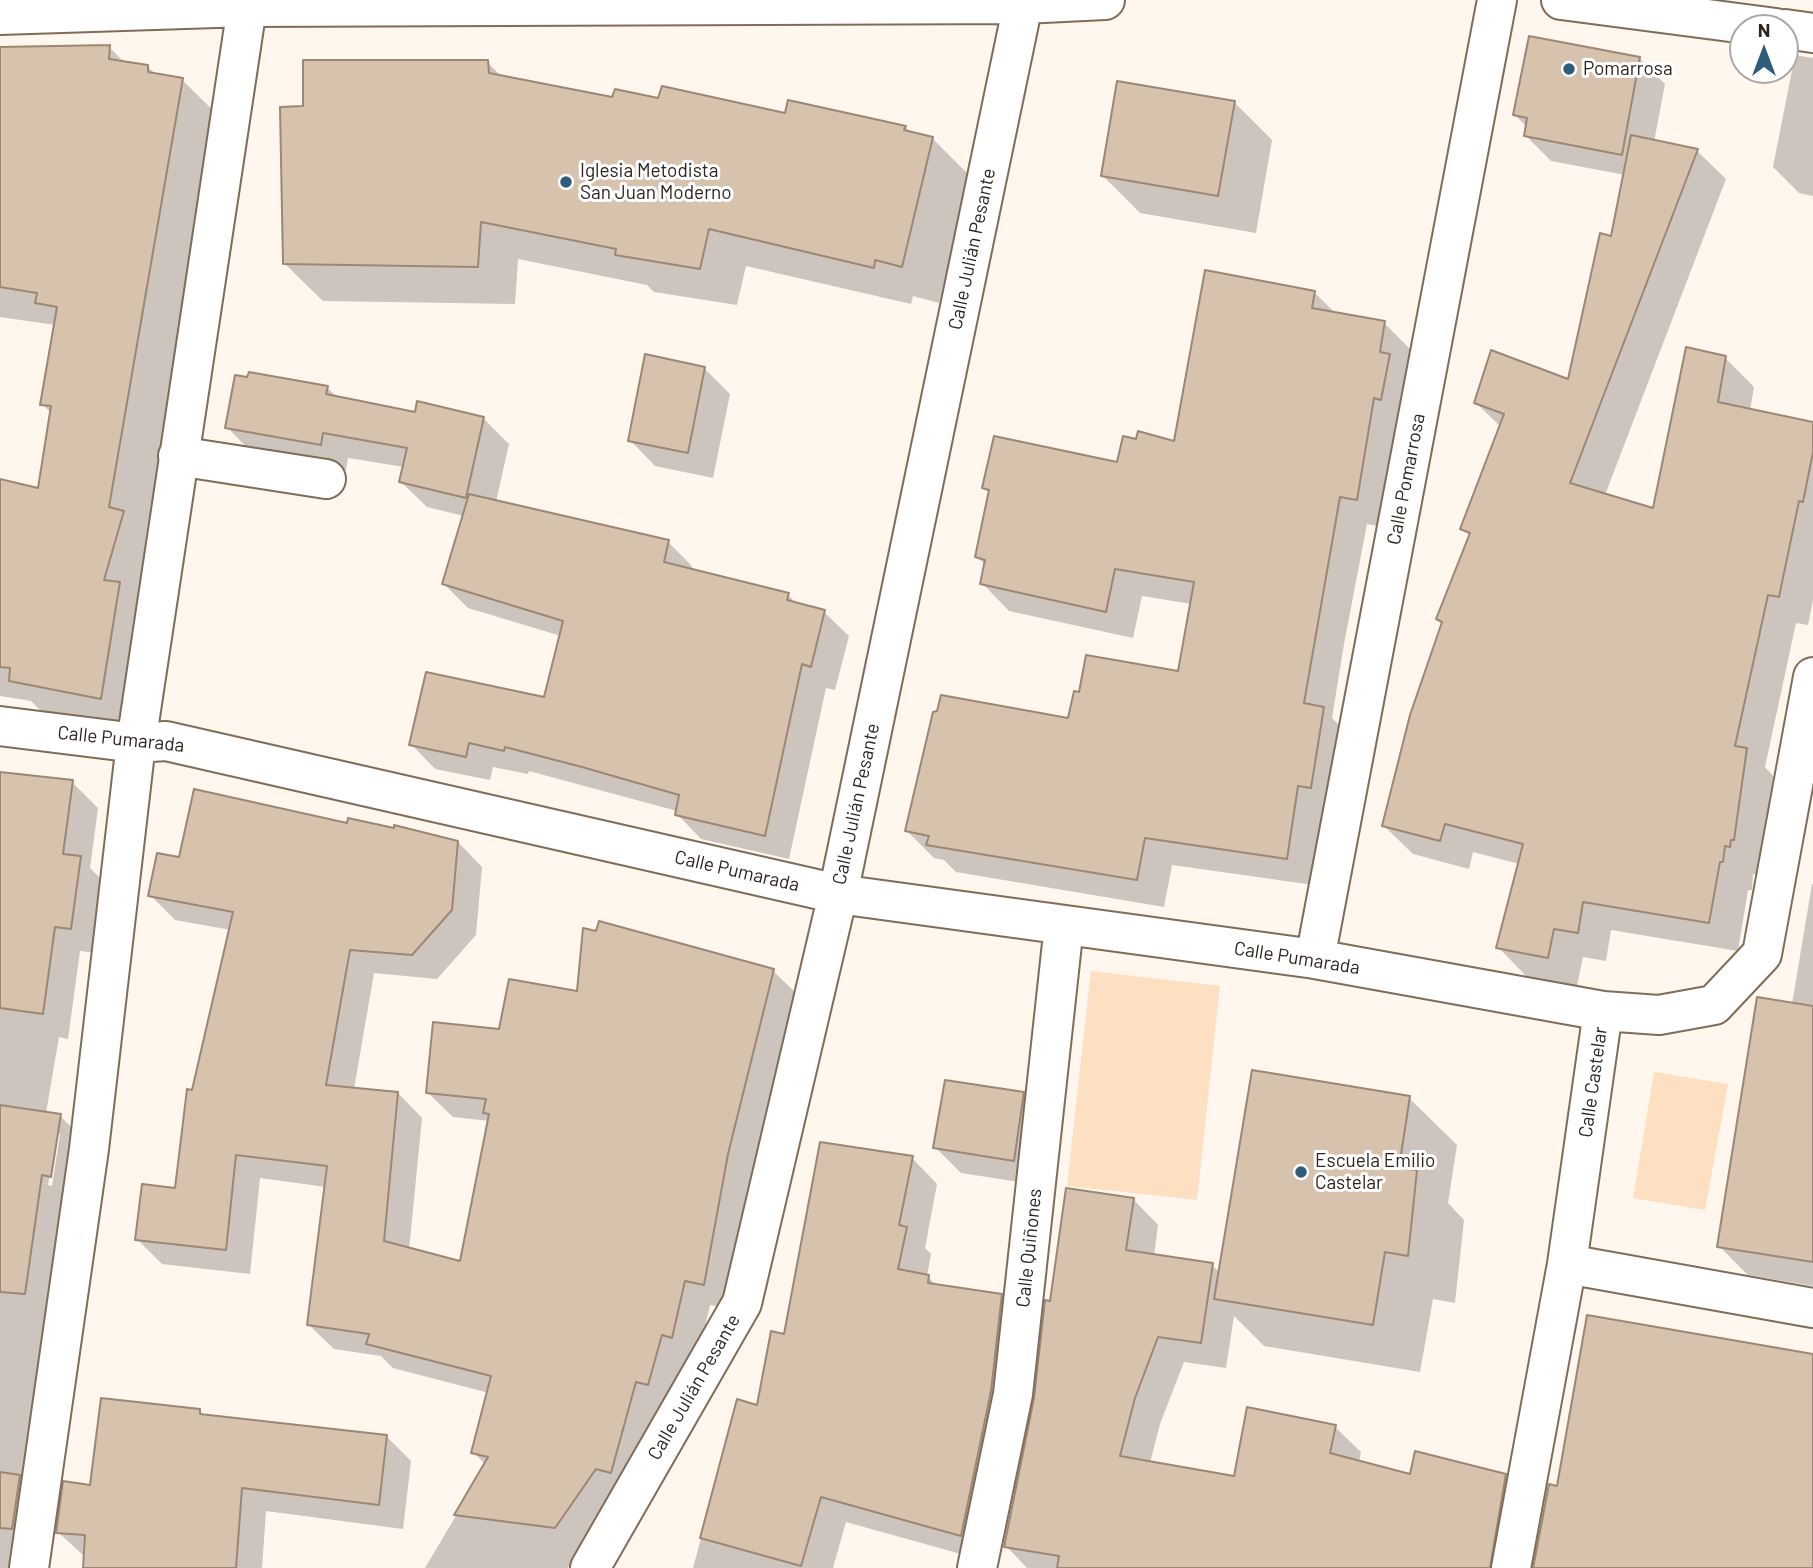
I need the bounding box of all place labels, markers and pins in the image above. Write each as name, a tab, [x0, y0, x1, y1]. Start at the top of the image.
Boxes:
place label: Pomarrosa	[1583, 58, 1673, 80]
marker: Pomarrosa	[1561, 61, 1577, 77]
place label: Iglesia Metodista San Juan Moderno	[580, 160, 732, 204]
marker: Iglesia Metodista San Juan Moderno	[558, 174, 574, 190]
place label: Escuela Emilio Castelar	[1315, 1150, 1435, 1194]
marker: Escuela Emilio Castelar	[1293, 1164, 1309, 1180]

